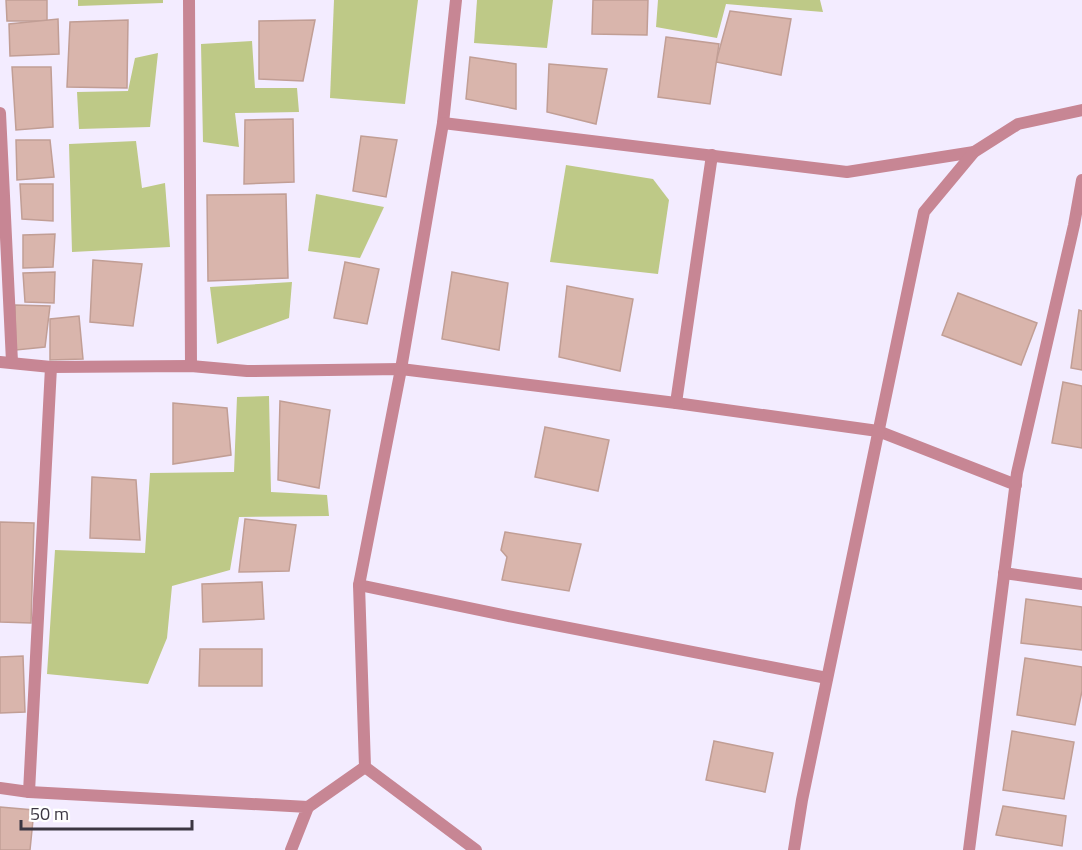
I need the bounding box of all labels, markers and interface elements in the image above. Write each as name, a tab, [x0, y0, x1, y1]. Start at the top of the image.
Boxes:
scale bar	[21, 793, 192, 831]
text: 50 m	[30, 800, 69, 827]

